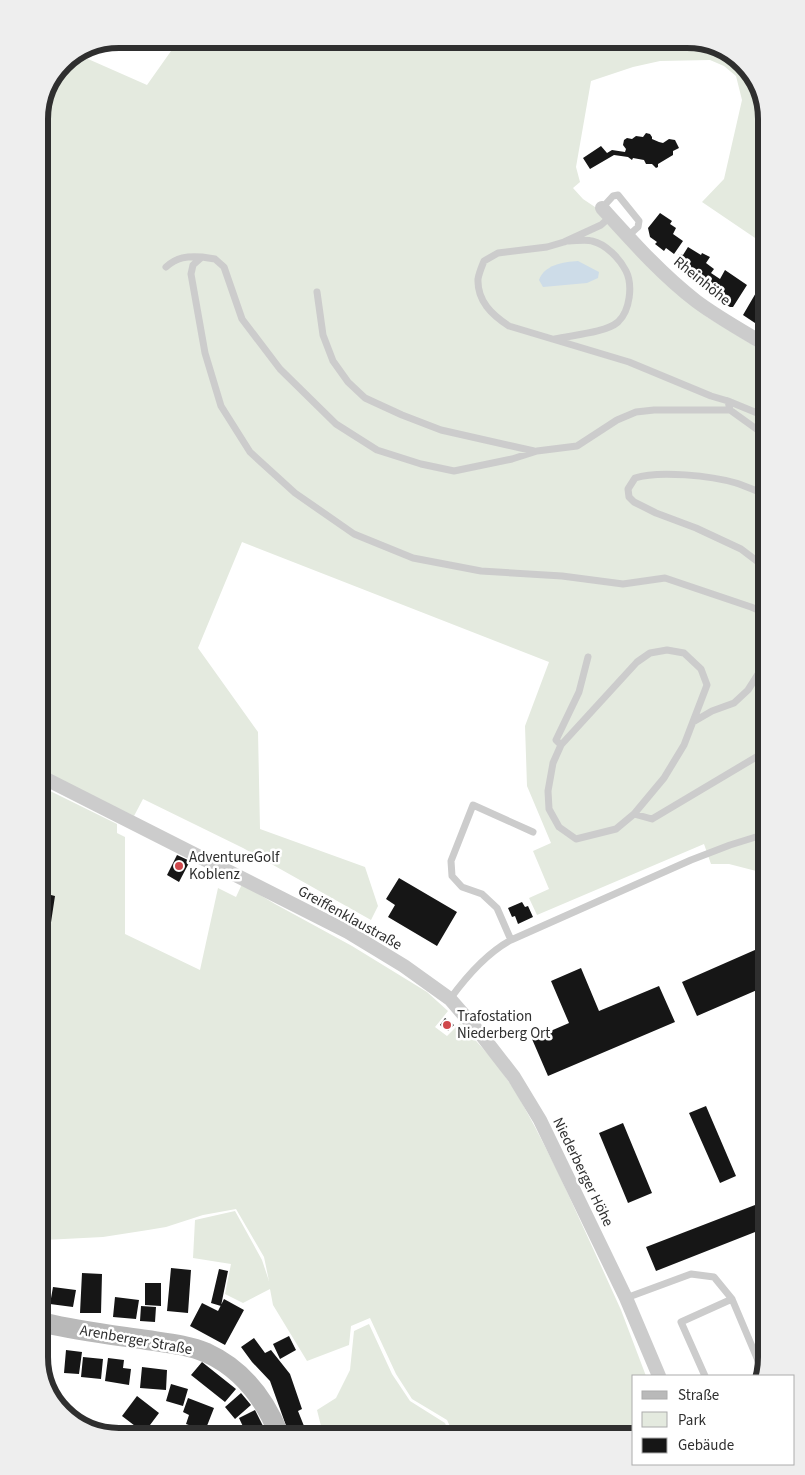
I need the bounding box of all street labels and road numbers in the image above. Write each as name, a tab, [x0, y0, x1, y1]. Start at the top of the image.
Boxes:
street label: Rheinhöhe	[669, 251, 735, 311]
street label: Greiffenklaustraße	[294, 881, 406, 955]
street label: Niederberger Höhe	[547, 1114, 619, 1230]
street label: Arenberger Straße	[78, 1320, 194, 1360]

